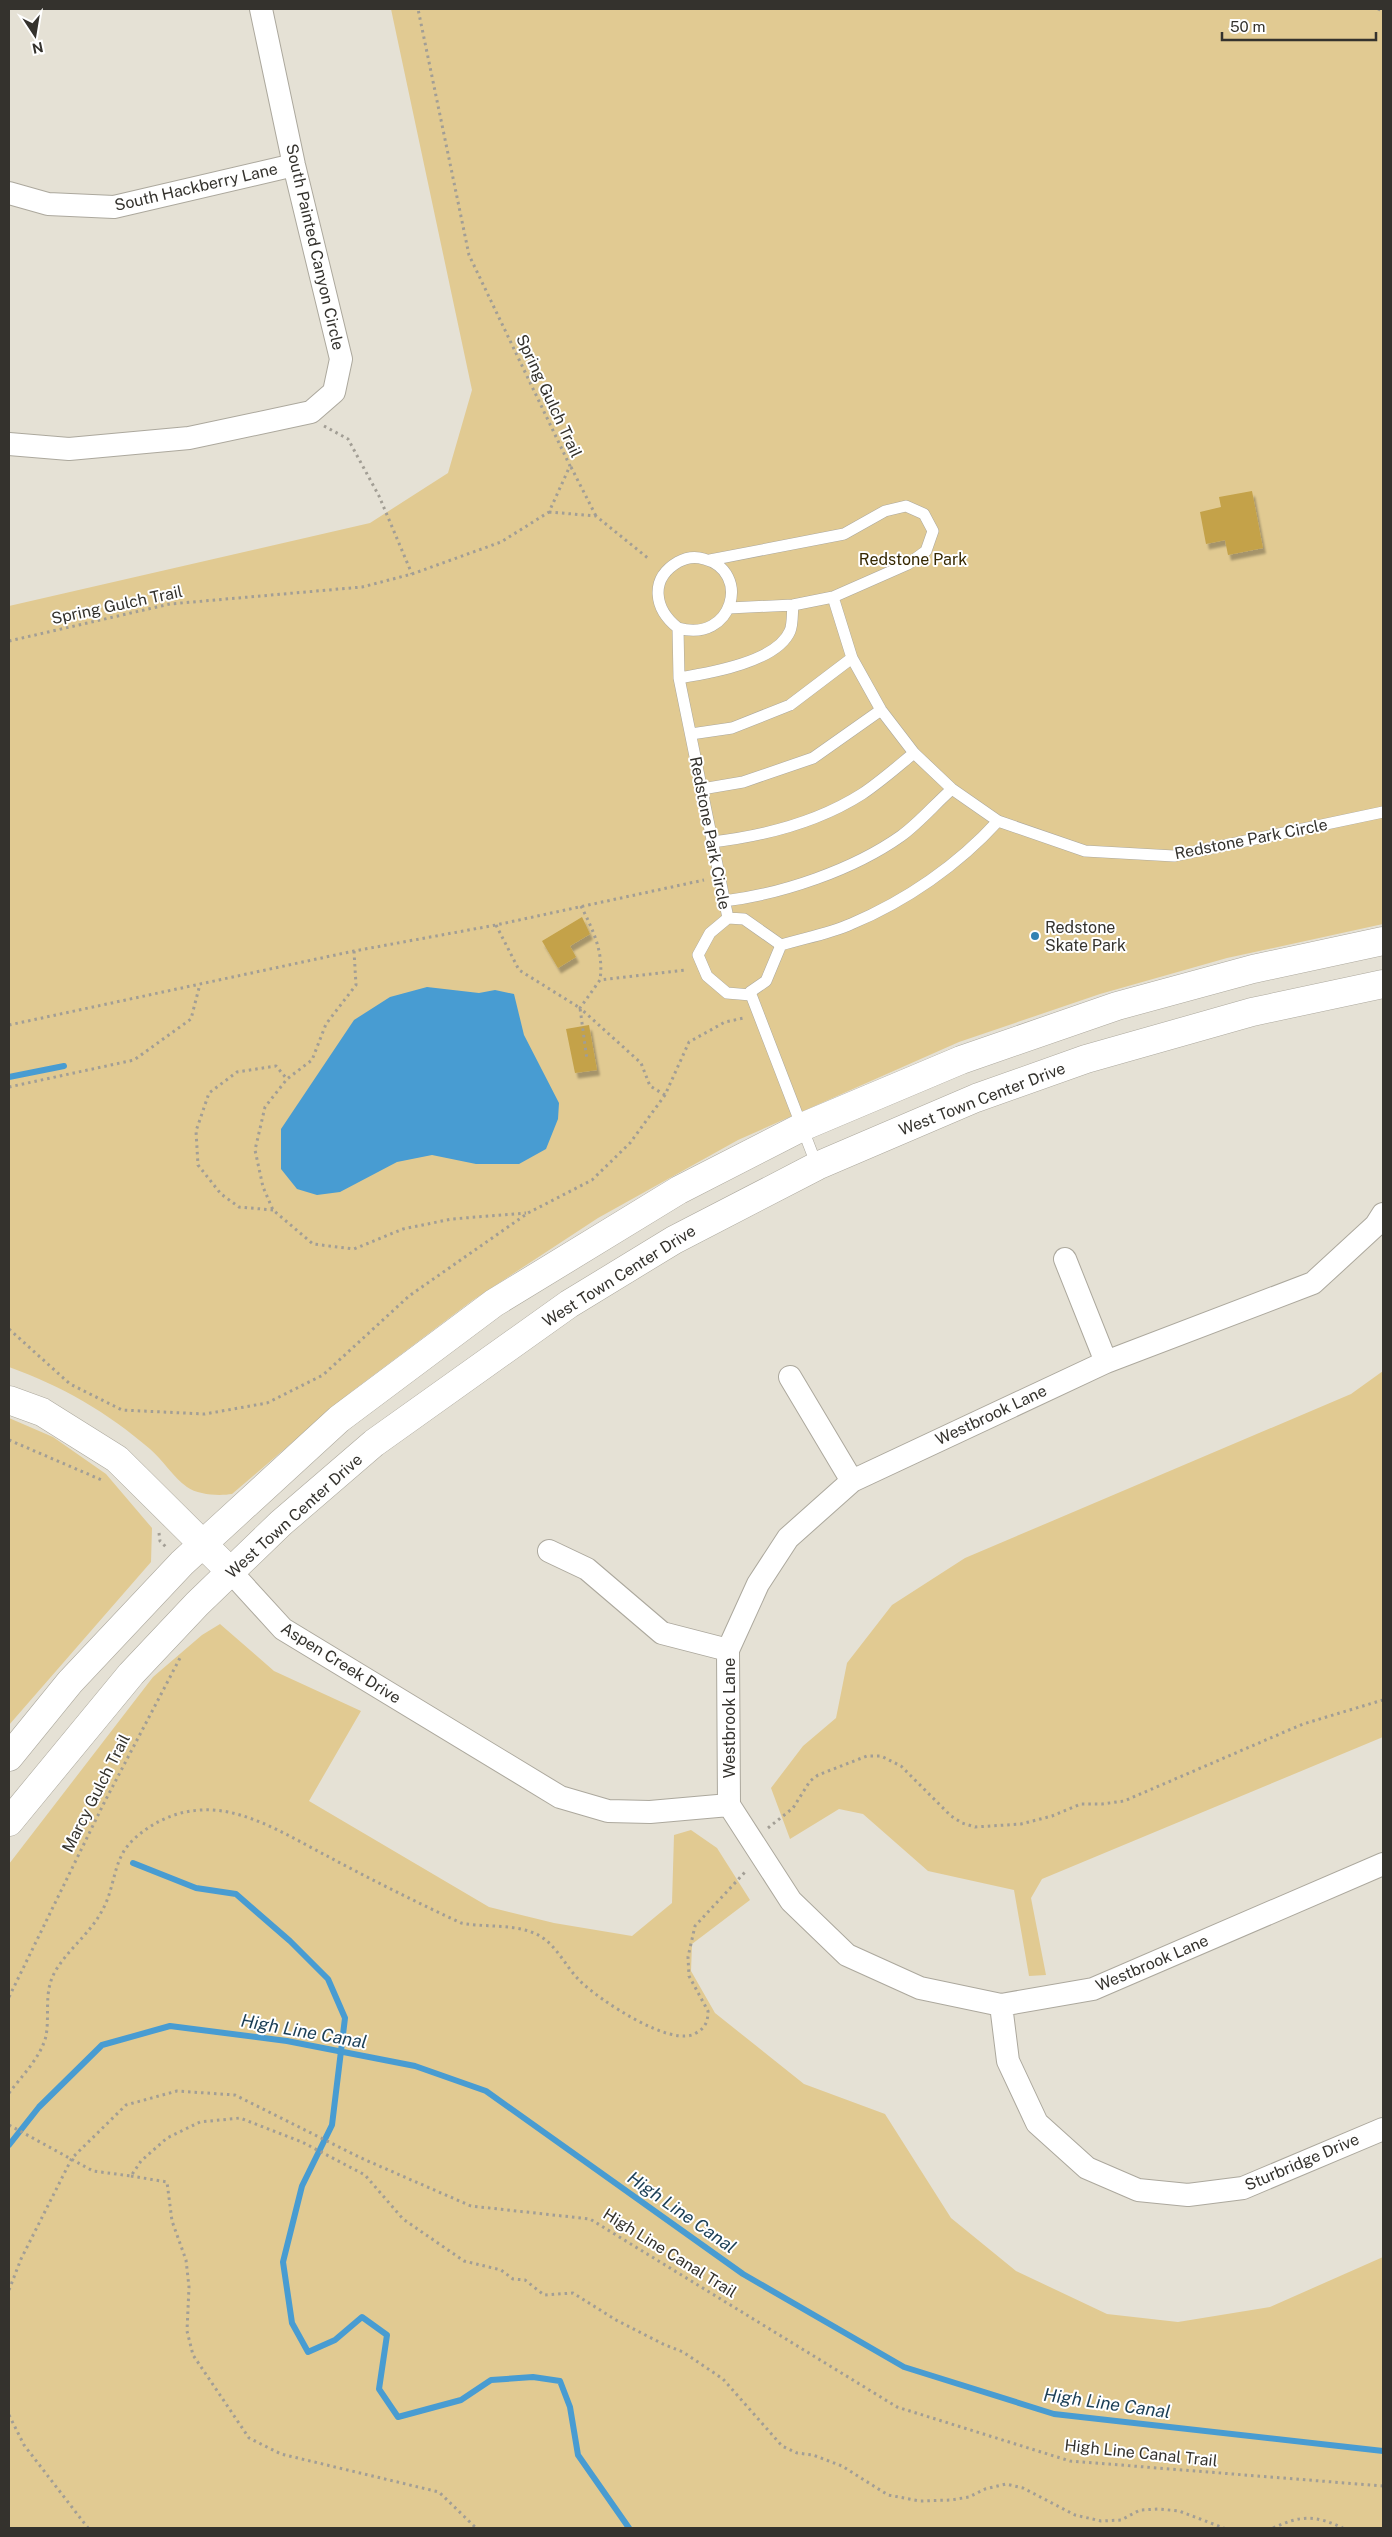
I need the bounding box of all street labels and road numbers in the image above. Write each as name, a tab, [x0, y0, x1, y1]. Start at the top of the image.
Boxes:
street label: South Painted Canyon Circle	[282, 142, 348, 352]
street label: South Hackberry Lane	[113, 159, 279, 215]
street label: Spring Gulch Trail	[512, 331, 586, 461]
street label: Spring Gulch Trail	[50, 582, 184, 628]
street label: Redstone Park Circle	[686, 755, 734, 911]
street label: Redstone Park Circle	[1173, 815, 1329, 863]
street label: West Town Center Drive	[896, 1058, 1068, 1140]
street label: West Town Center Drive	[539, 1221, 699, 1331]
street label: Westbrook Lane	[932, 1381, 1050, 1449]
street label: West Town Center Drive	[222, 1450, 366, 1582]
street label: Aspen Creek Drive	[278, 1619, 404, 1707]
street label: Westbrook Lane	[720, 1658, 739, 1778]
street label: Marcy Gulch Trail	[58, 1731, 134, 1855]
street label: Westbrook Lane	[1093, 1931, 1211, 1995]
street label: Sturbridge Drive	[1242, 2129, 1362, 2195]
street label: High Line Canal Trail	[600, 2204, 740, 2302]
street label: High Line Canal Trail	[1063, 2436, 1219, 2471]

